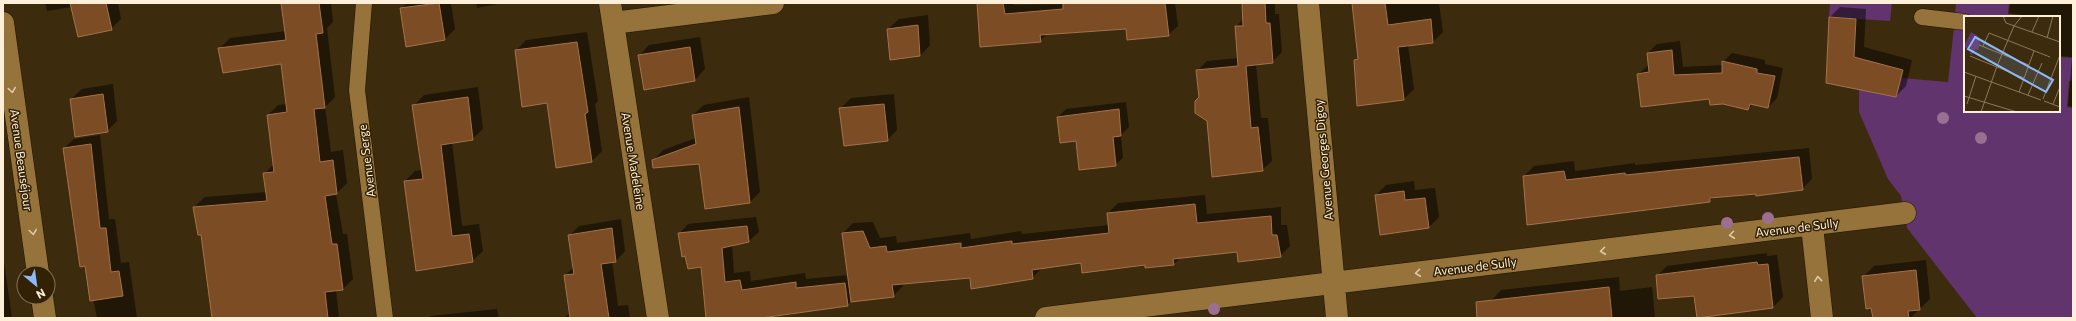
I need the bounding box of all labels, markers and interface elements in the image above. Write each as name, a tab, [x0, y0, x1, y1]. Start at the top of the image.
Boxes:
inset map	[1964, 16, 2060, 112]
one-way arrow	[7, 87, 16, 93]
street label: Avenue Georges Digoy	[1311, 99, 1335, 221]
street label: Avenue Beauséjour	[8, 108, 36, 212]
street label: Avenue Madeleine	[619, 111, 649, 211]
street label: Avenue Serge	[355, 124, 377, 198]
street label: Avenue de Sully	[1755, 215, 1839, 239]
one-way arrow	[28, 229, 37, 235]
one-way arrow	[1729, 230, 1735, 239]
one-way arrow	[1600, 246, 1606, 255]
street label: Avenue de Sully	[1433, 254, 1517, 278]
north arrow	[16, 265, 56, 305]
one-way arrow	[1415, 268, 1421, 277]
one-way arrow	[1813, 276, 1822, 282]
text: N	[34, 286, 48, 302]

